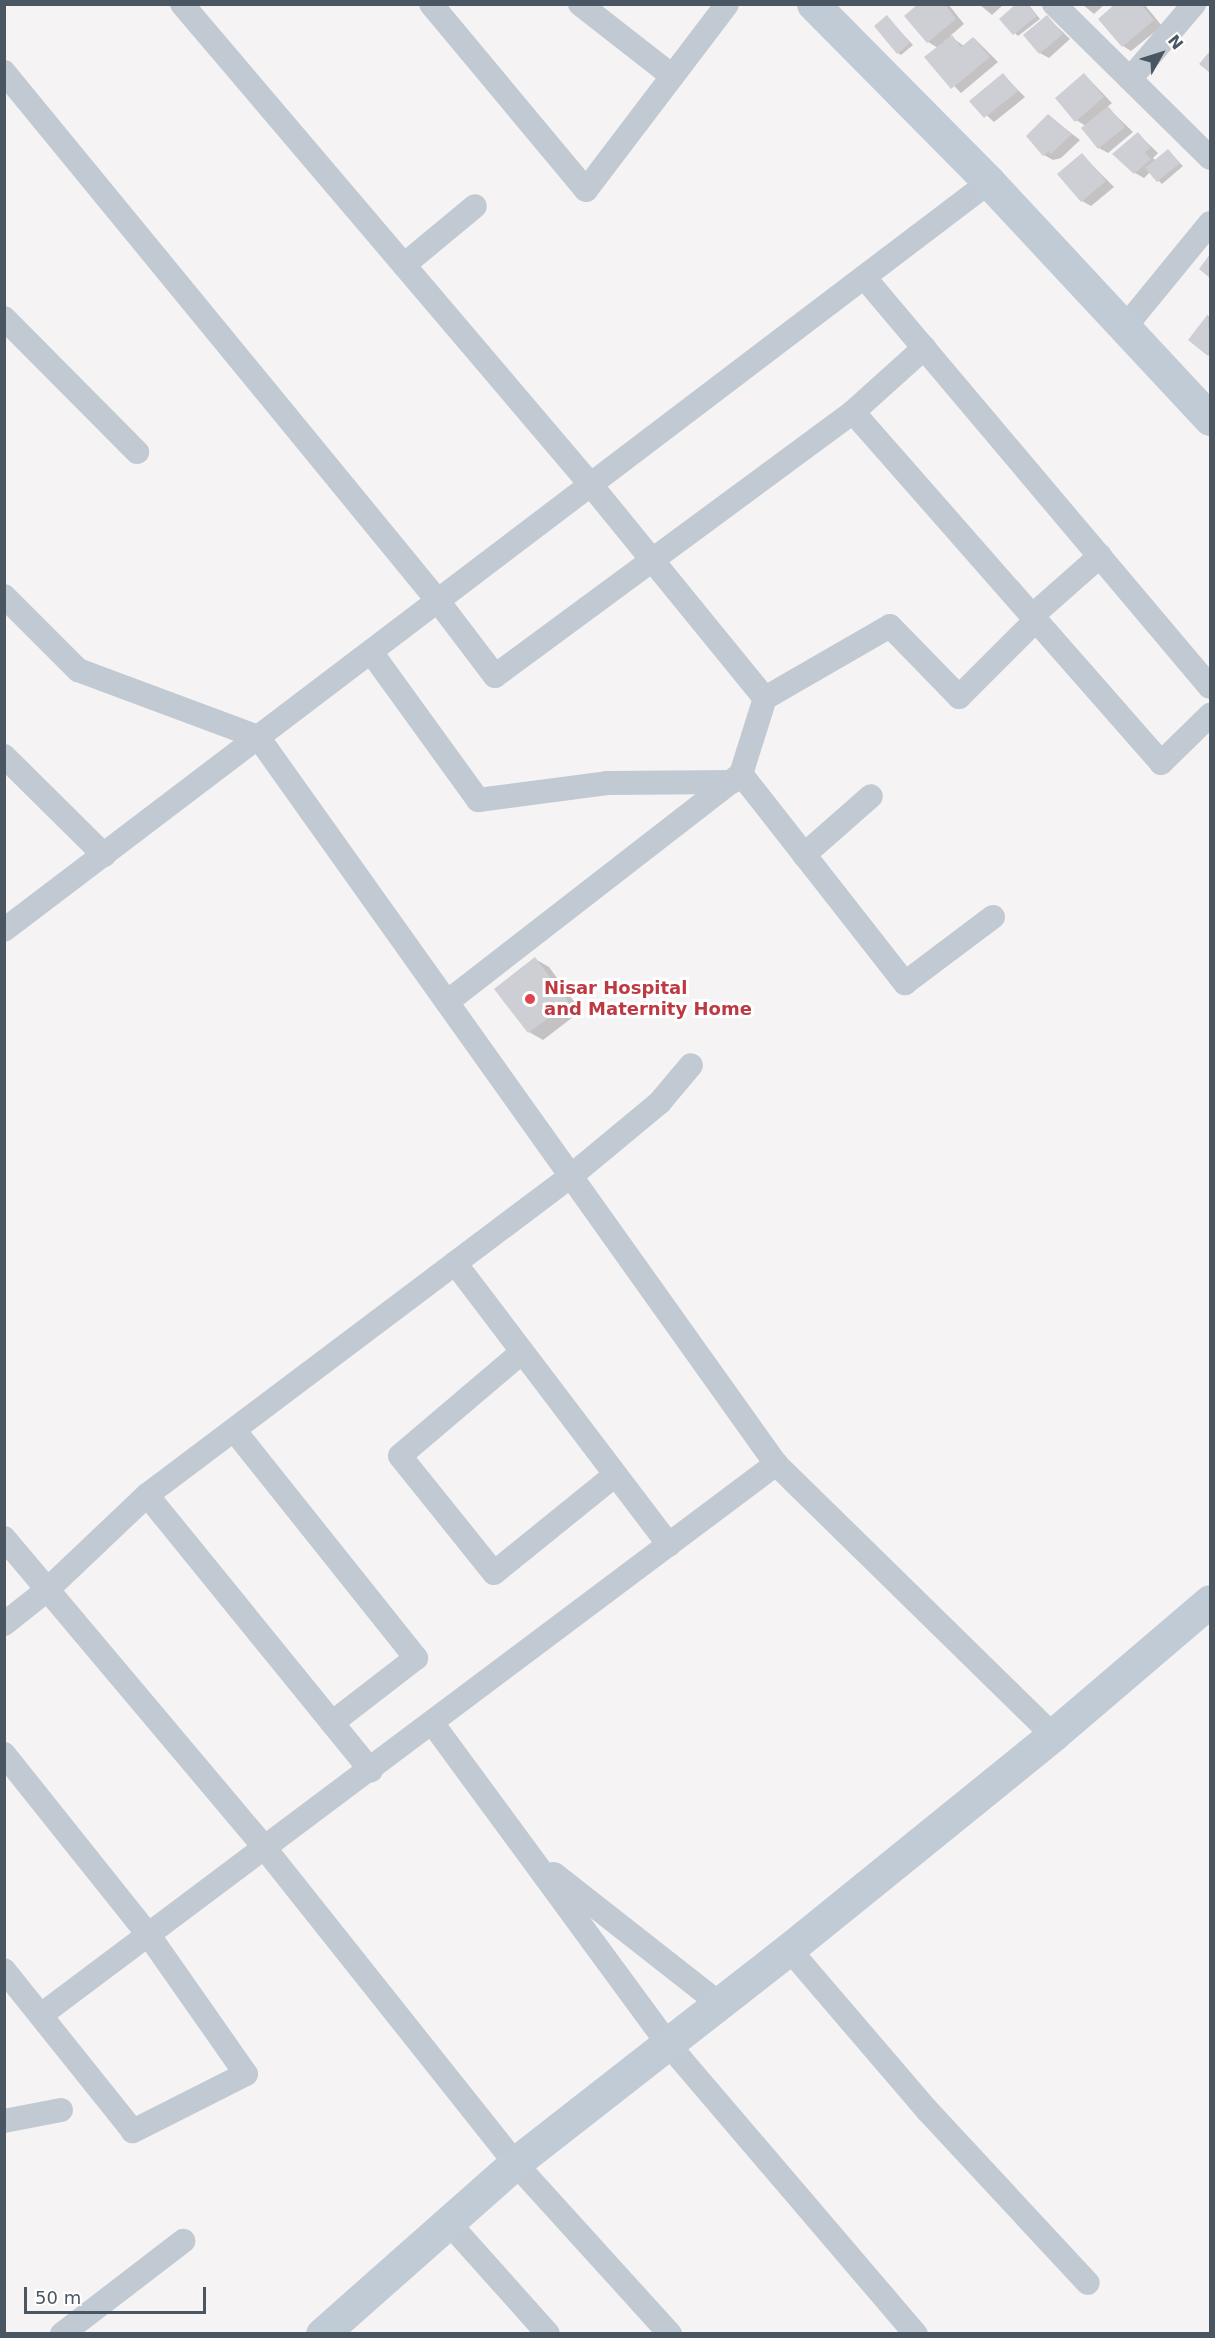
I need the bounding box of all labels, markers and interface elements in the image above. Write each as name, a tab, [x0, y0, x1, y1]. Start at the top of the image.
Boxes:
north arrow	[1131, 24, 1191, 84]
text: N	[1164, 31, 1187, 54]
place label: Nisar Hospital and Maternity Home	[544, 978, 752, 1020]
marker: Nisar Hospital and Maternity Home	[521, 990, 539, 1008]
scale bar	[27, 2275, 208, 2313]
text: 50 m	[35, 2287, 81, 2308]

